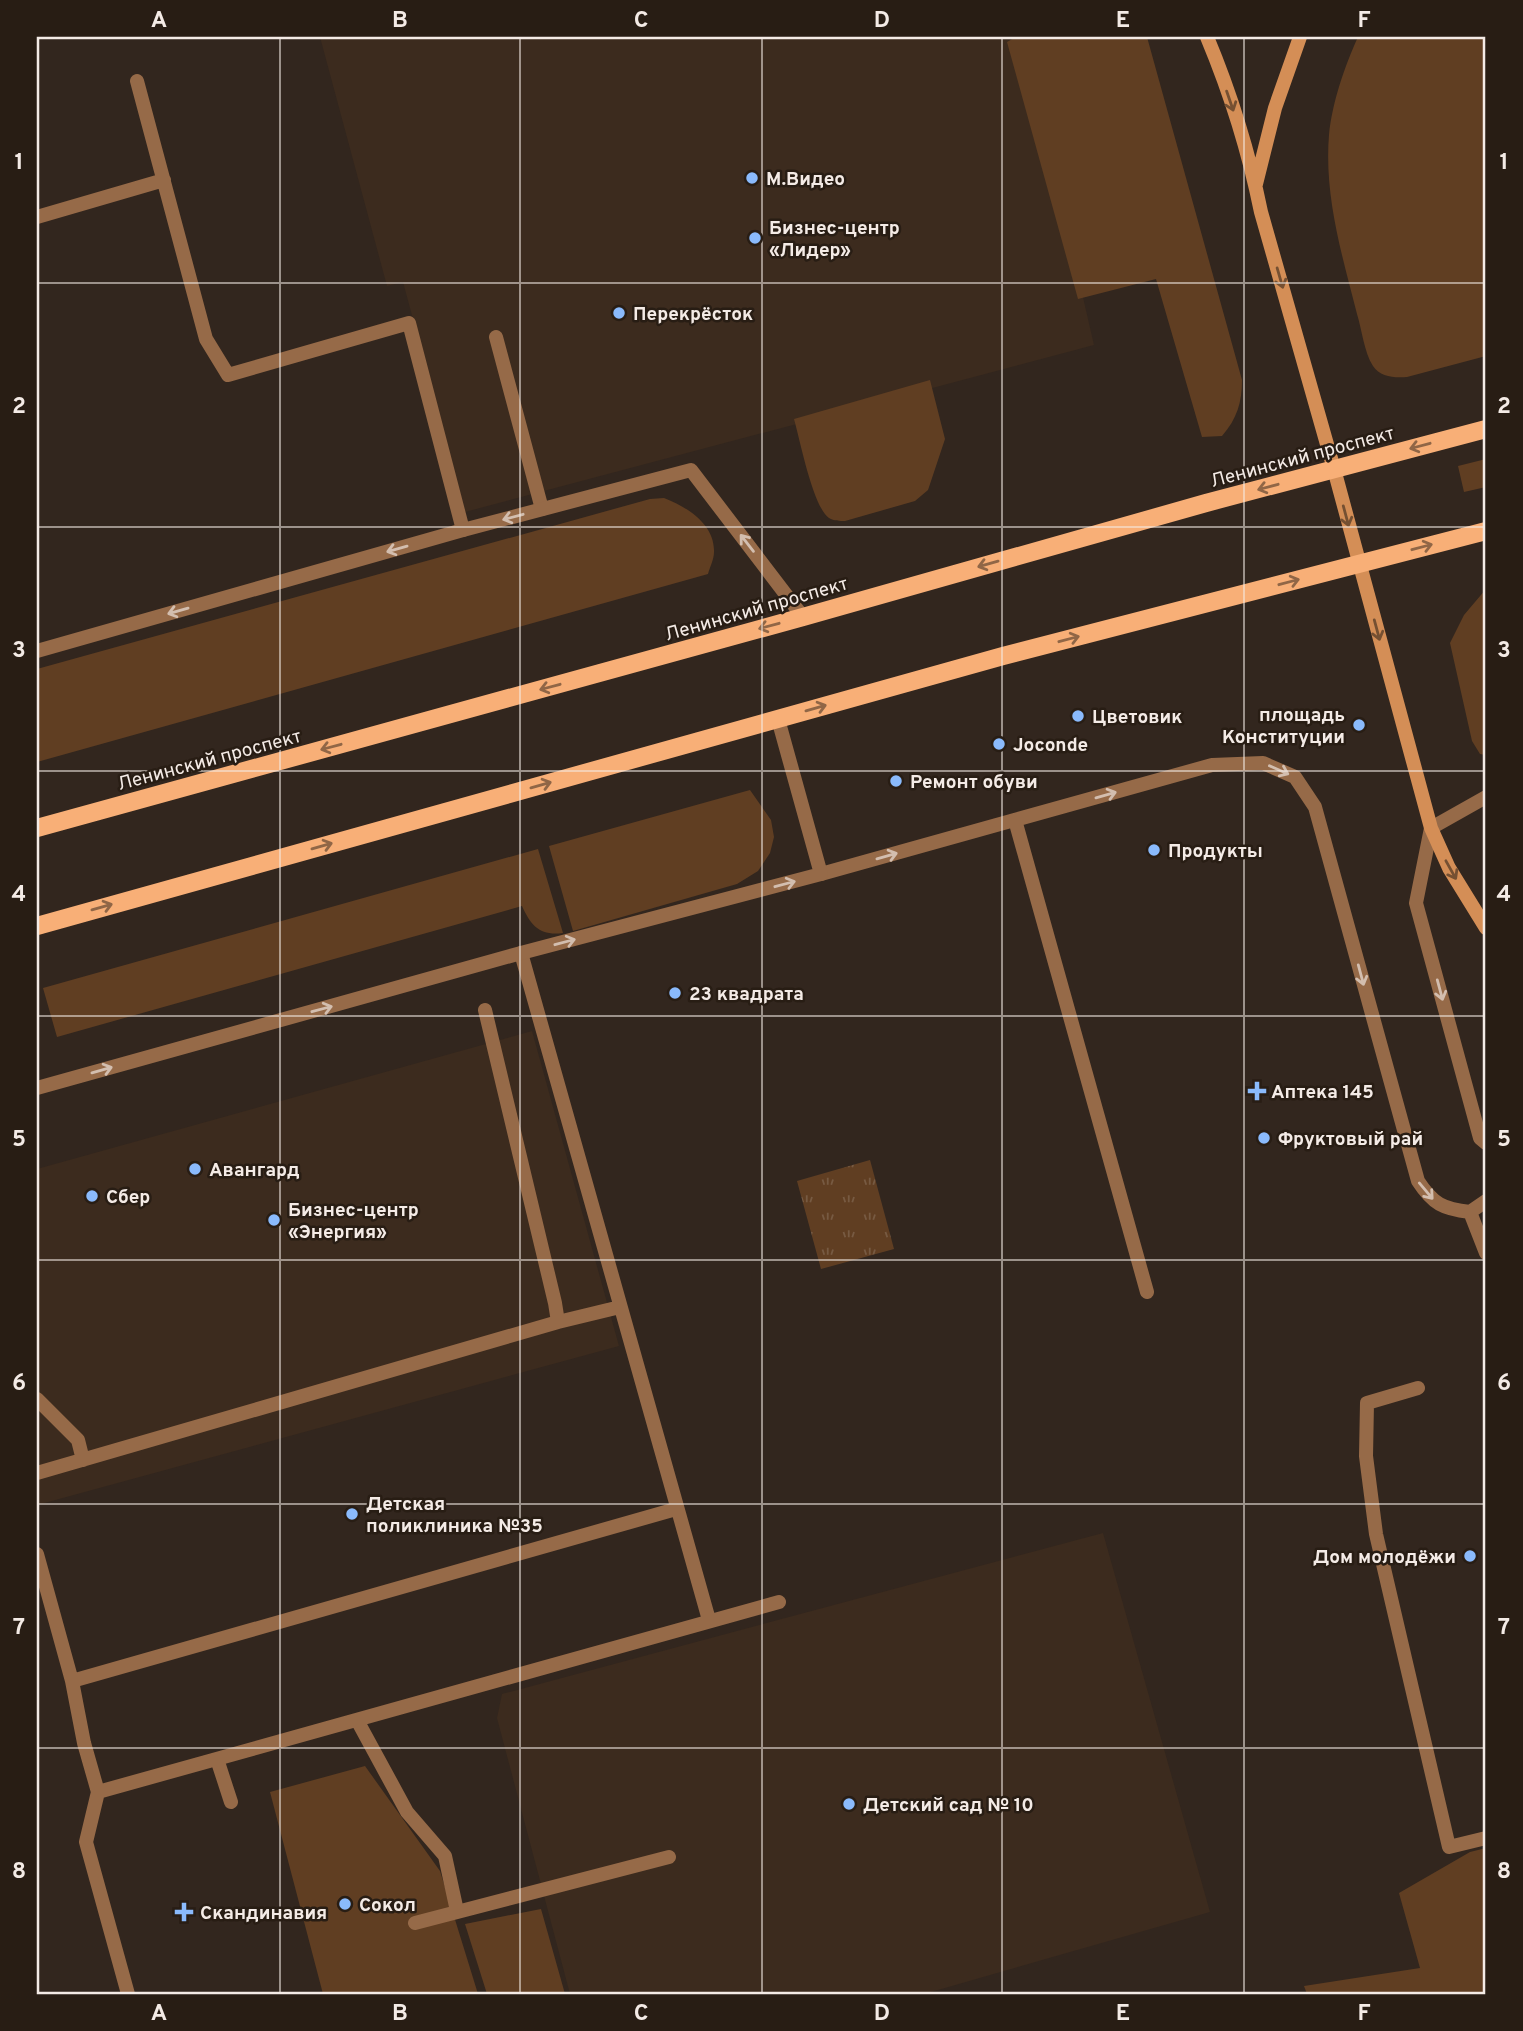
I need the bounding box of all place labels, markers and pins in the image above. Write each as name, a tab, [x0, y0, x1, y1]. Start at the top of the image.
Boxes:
place label: М.Видео	[766, 168, 845, 192]
marker: М.Видео	[744, 170, 760, 186]
place label: Бизнес-центр «Лидер»	[769, 217, 900, 263]
marker: Бизнес-центр «Лидер»	[747, 230, 763, 246]
place label: Перекрёсток	[633, 303, 753, 327]
marker: Перекрёсток	[611, 305, 627, 321]
place label: площадь Конституции	[1222, 704, 1345, 750]
place label: Цветовик	[1092, 706, 1183, 730]
marker: Цветовик	[1070, 708, 1086, 724]
marker: площадь Конституции	[1351, 717, 1367, 733]
place label: Joconde	[1013, 734, 1088, 758]
marker: Joconde	[991, 736, 1007, 752]
place label: Ремонт обуви	[910, 771, 1038, 795]
marker: Ремонт обуви	[888, 773, 904, 789]
place label: Продукты	[1168, 840, 1263, 864]
marker: Продукты	[1146, 842, 1162, 858]
place label: 23 квадрата	[689, 983, 804, 1007]
marker: 23 квадрата	[667, 985, 683, 1001]
place label: Аптека 145	[1271, 1081, 1374, 1105]
marker: Аптека 145	[1249, 1083, 1265, 1099]
place label: Фруктовый рай	[1278, 1128, 1423, 1152]
marker: Фруктовый рай	[1256, 1130, 1272, 1146]
place label: Авангард	[209, 1159, 300, 1183]
marker: Авангард	[187, 1161, 203, 1177]
place label: Сбер	[106, 1186, 150, 1210]
marker: Сбер	[84, 1188, 100, 1204]
place label: Бизнес-центр «Энергия»	[288, 1199, 419, 1245]
marker: Бизнес-центр «Энергия»	[266, 1212, 282, 1228]
place label: Детская поликлиника №35	[366, 1493, 543, 1539]
marker: Детская поликлиника №35	[344, 1506, 360, 1522]
place label: Дом молодёжи	[1313, 1546, 1456, 1570]
marker: Дом молодёжи	[1462, 1548, 1478, 1564]
place label: Детский сад № 10	[863, 1794, 1034, 1818]
marker: Детский сад № 10	[841, 1796, 857, 1812]
place label: Сокол	[359, 1894, 416, 1918]
marker: Сокол	[337, 1896, 353, 1912]
marker: Скандинавия	[174, 1902, 194, 1922]
place label: Скандинавия	[200, 1902, 327, 1926]

